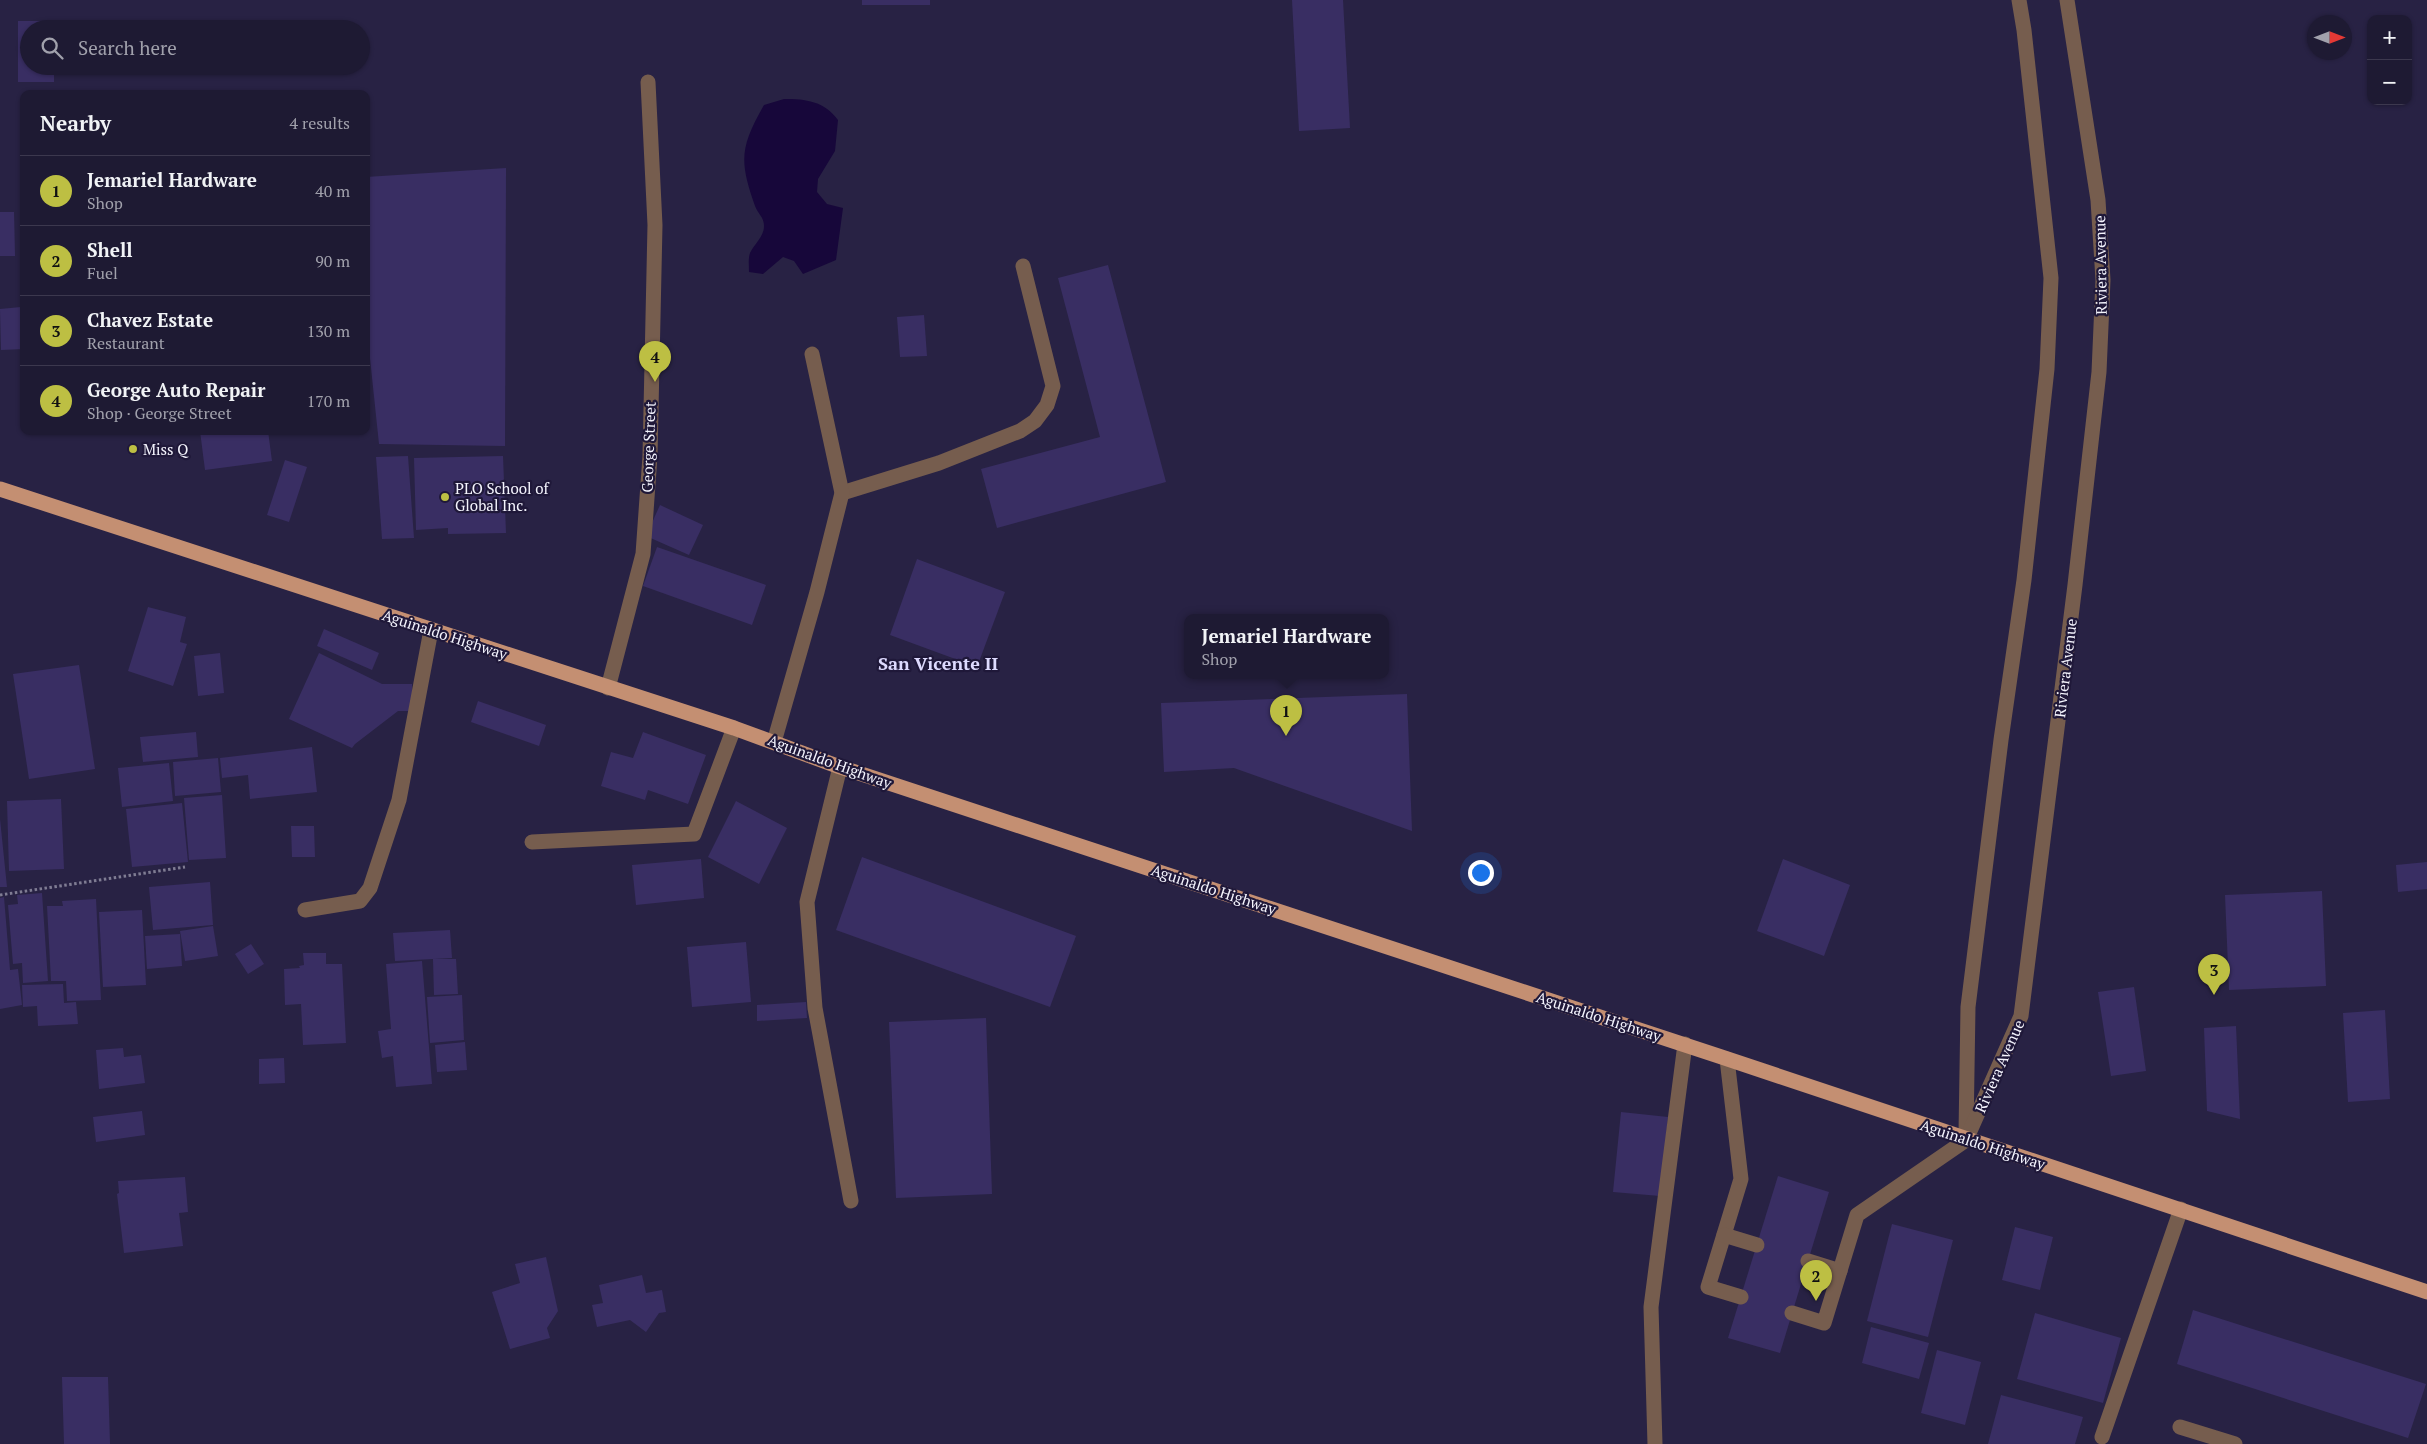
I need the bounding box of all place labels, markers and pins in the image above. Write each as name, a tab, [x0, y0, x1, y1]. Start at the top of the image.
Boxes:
pin: 4	[639, 341, 671, 382]
place label: Miss Q	[143, 439, 189, 459]
marker: Miss Q	[127, 443, 139, 455]
place label: PLO School of Global Inc.	[455, 478, 549, 515]
marker: PLO School of Global Inc.	[439, 491, 451, 503]
pin: 1	[1270, 695, 1302, 736]
pin: 3	[2198, 954, 2230, 995]
pin: 2	[1800, 1260, 1832, 1301]

